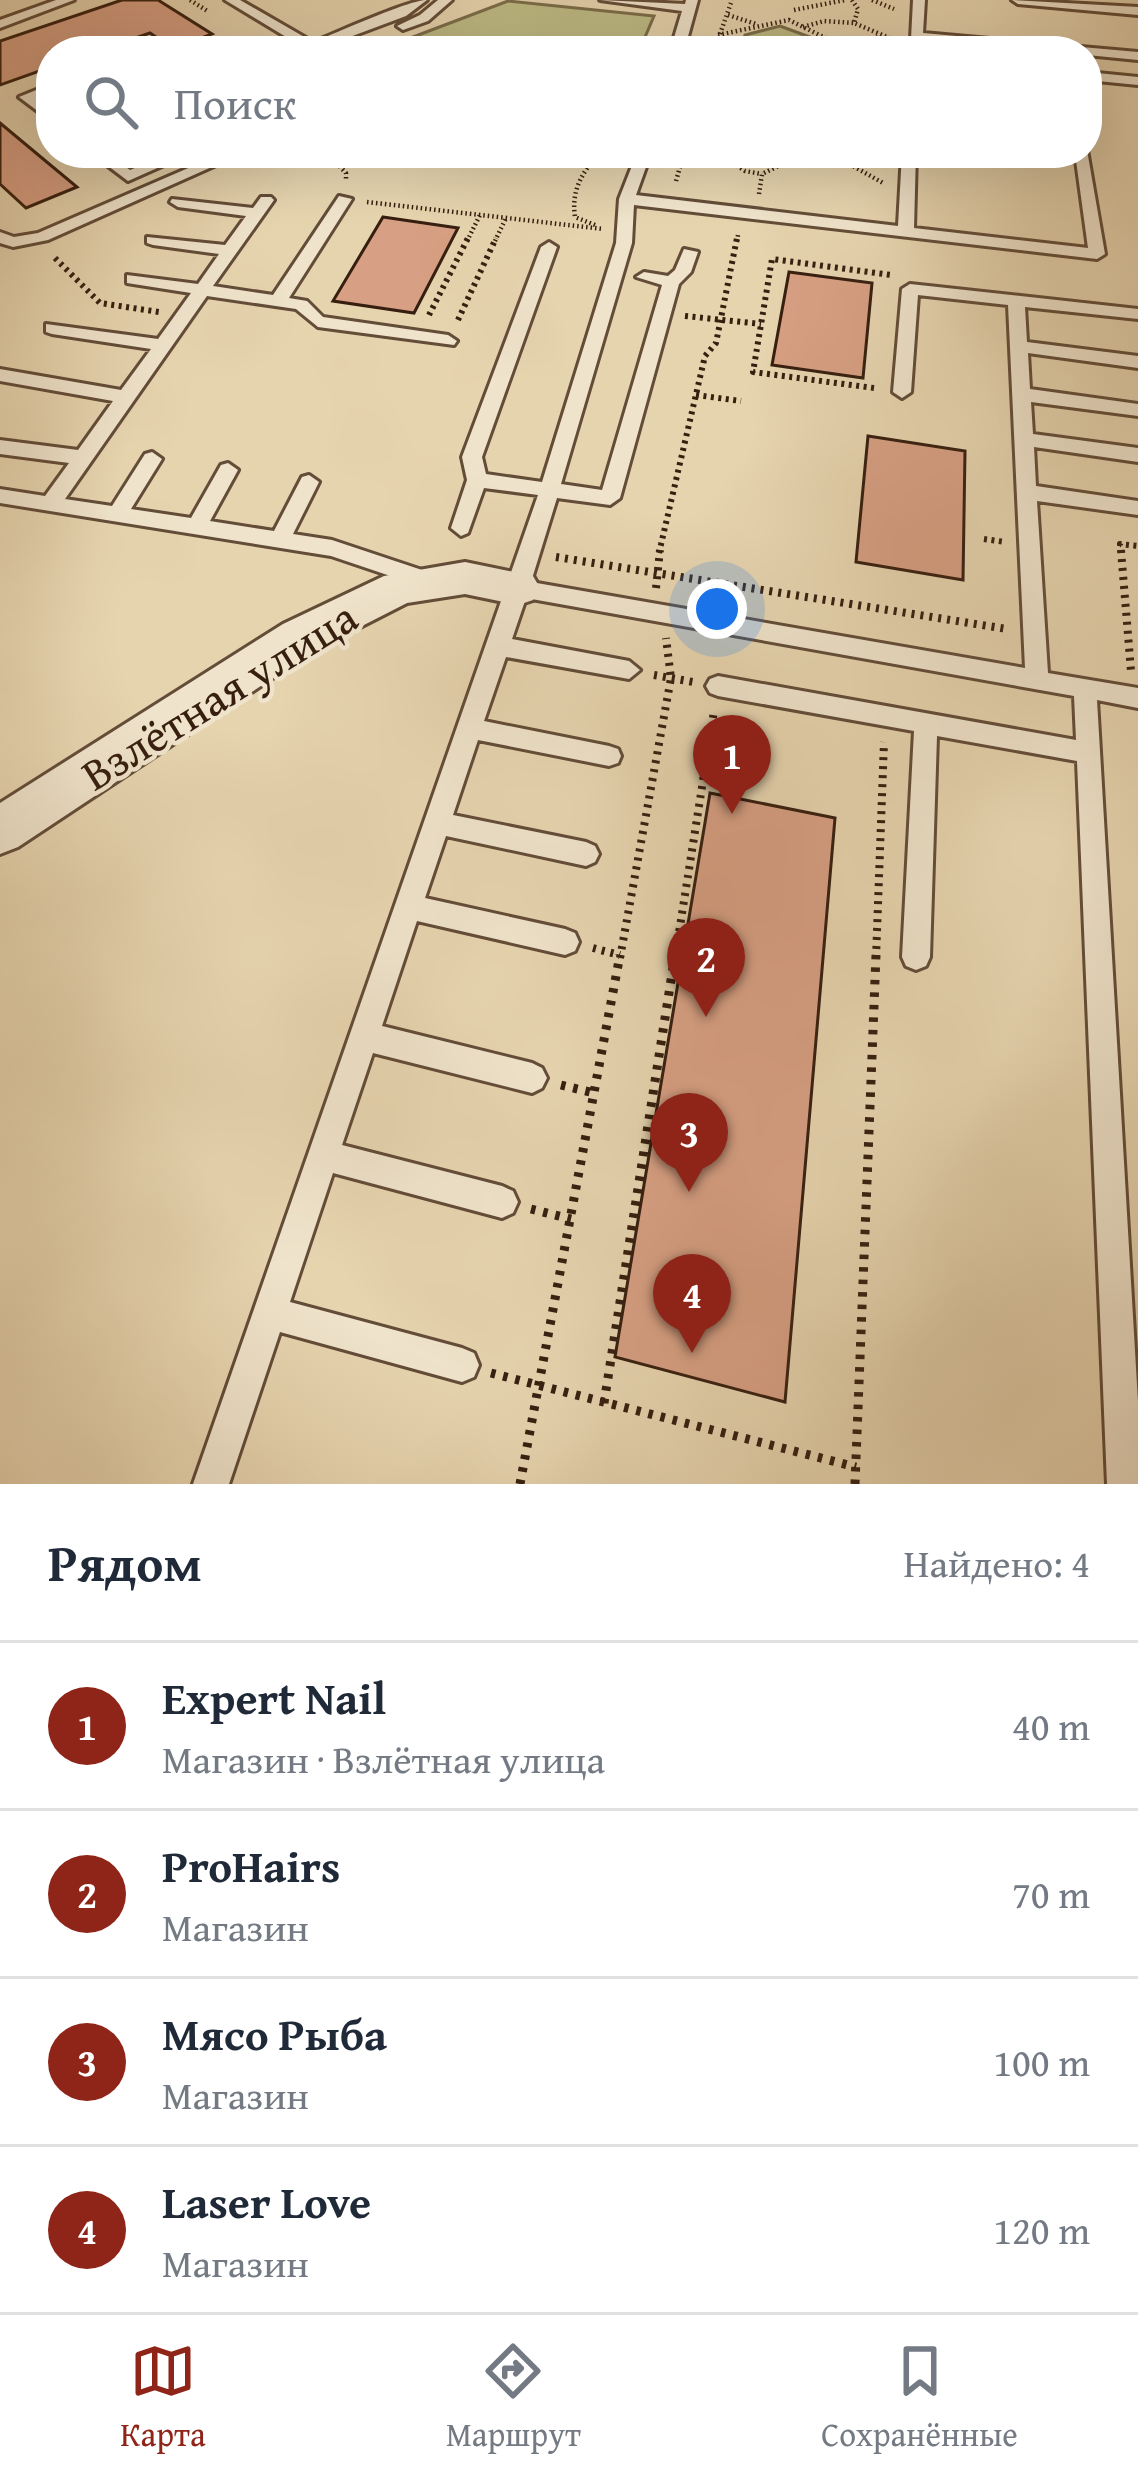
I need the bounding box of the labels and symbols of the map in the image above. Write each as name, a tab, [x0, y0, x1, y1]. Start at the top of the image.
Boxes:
your location	[687, 579, 747, 639]
street label: Взлётная улица	[68, 583, 370, 805]
pin: 1	[693, 715, 771, 814]
pin: 2	[667, 918, 745, 1017]
pin: 3	[650, 1093, 728, 1192]
pin: 4	[653, 1254, 731, 1353]

